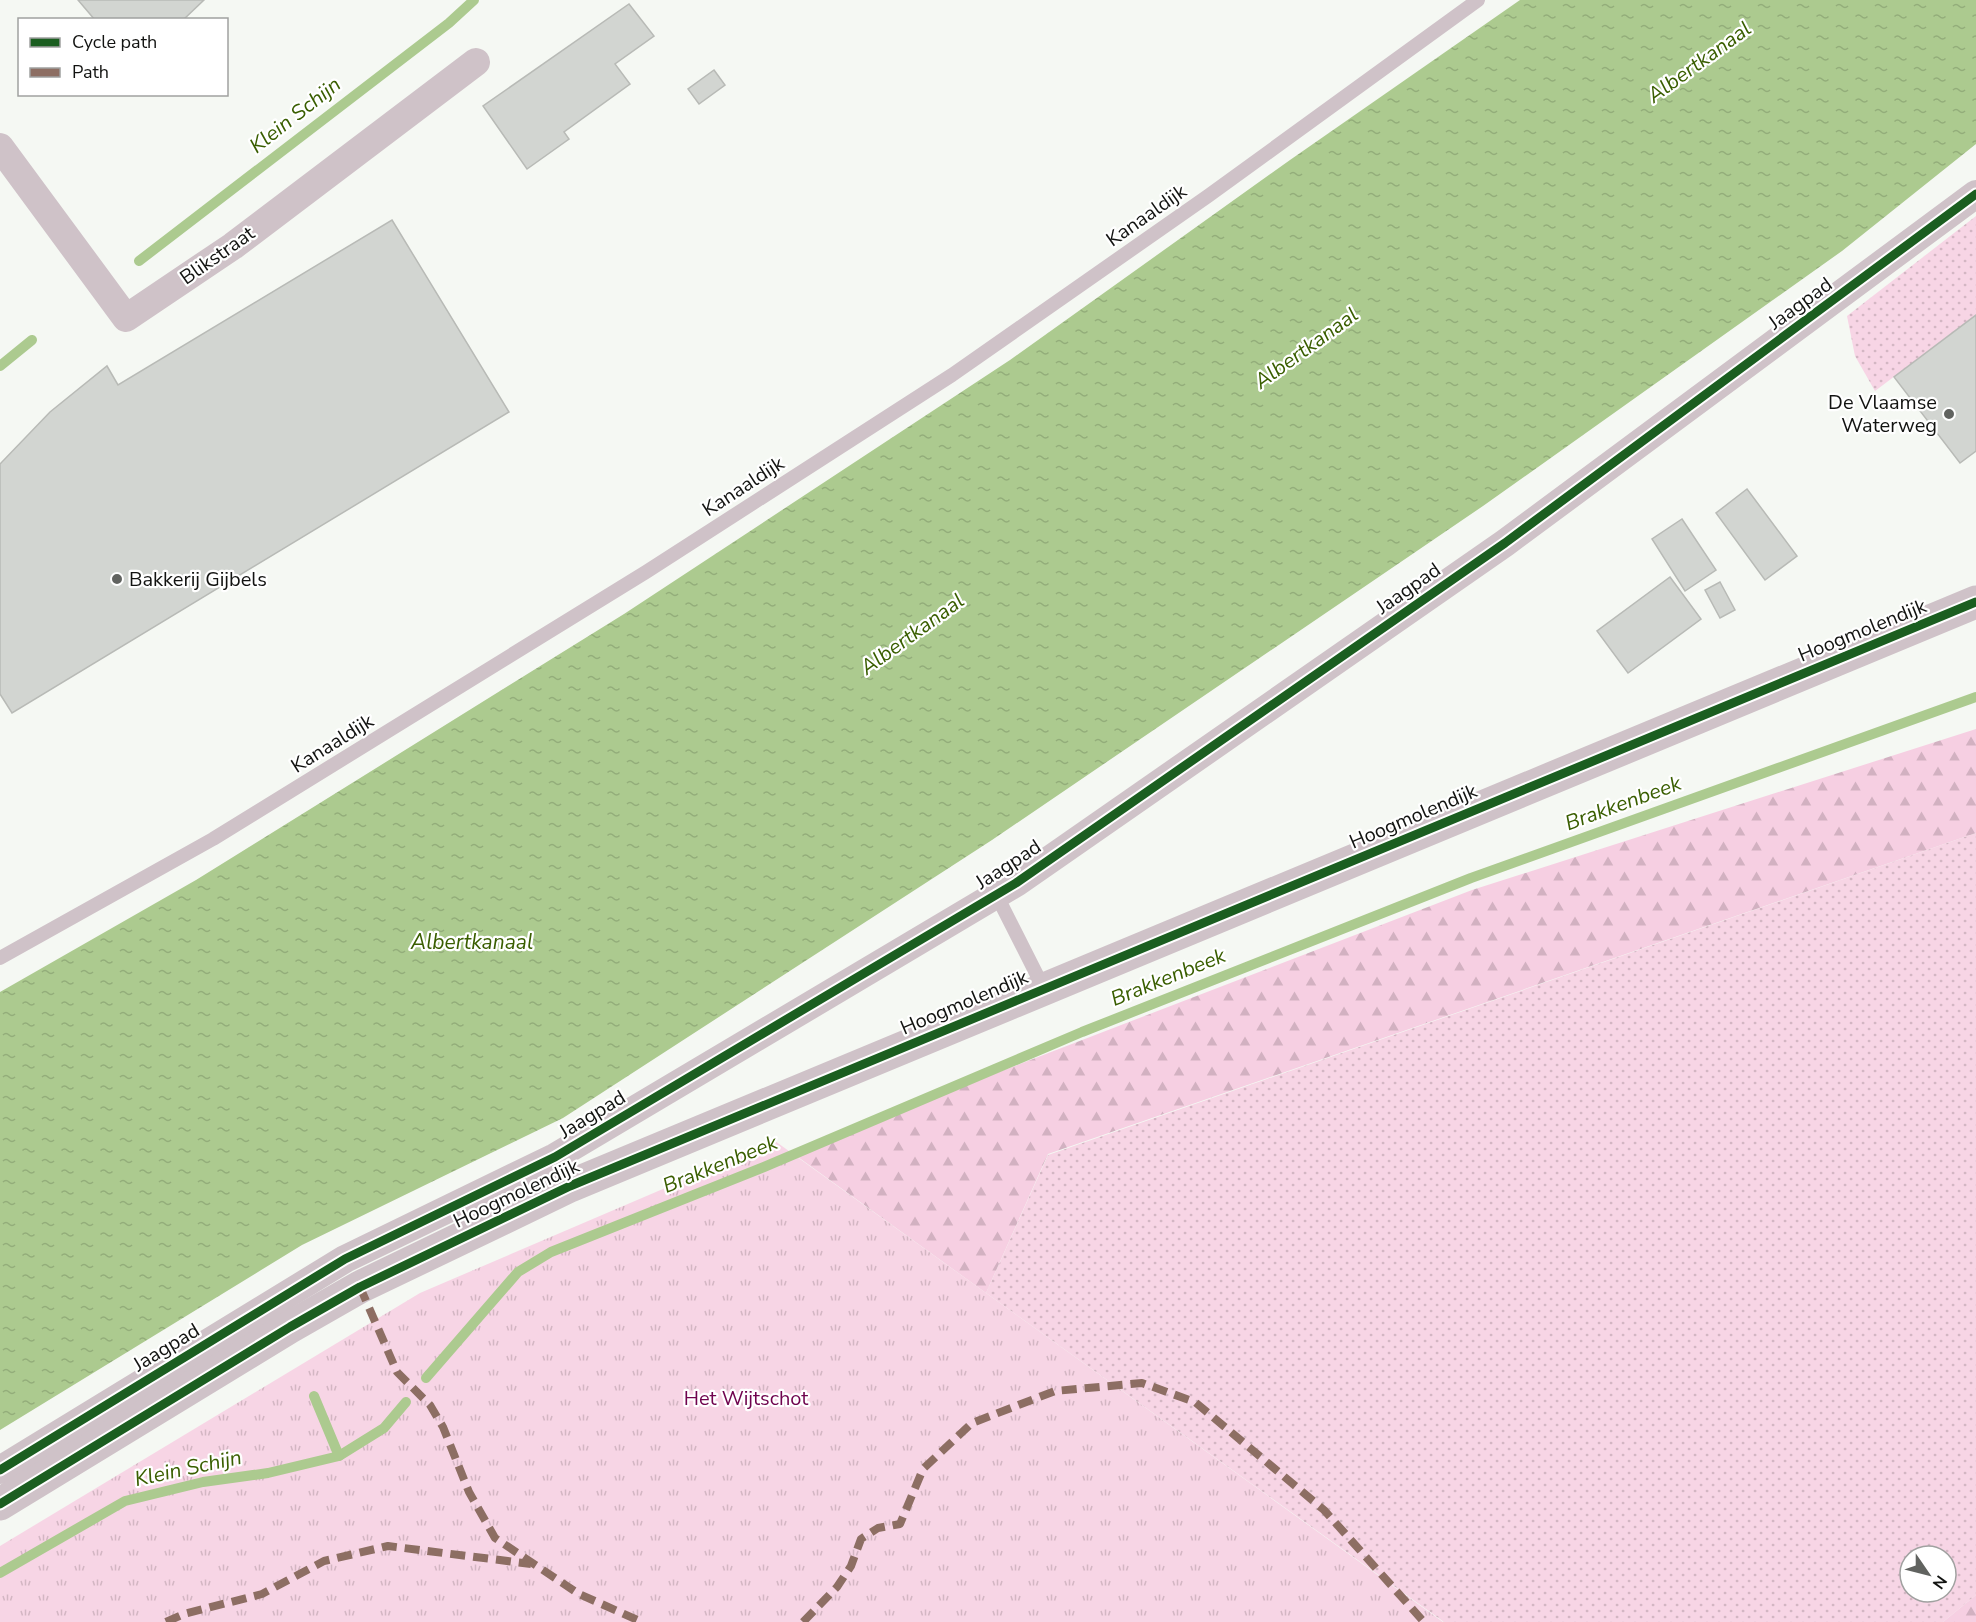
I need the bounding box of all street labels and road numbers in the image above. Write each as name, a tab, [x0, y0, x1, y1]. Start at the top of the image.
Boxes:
street label: Kanaaldijk	[1101, 177, 1193, 253]
street label: Blikstraat	[174, 219, 261, 291]
street label: Jaagpad	[1762, 271, 1838, 336]
street label: Kanaaldijk	[697, 449, 790, 523]
street label: Jaagpad	[1370, 556, 1446, 621]
street label: Hoogmolendijk	[1794, 592, 1931, 669]
street label: Kanaaldijk	[286, 707, 379, 779]
street label: Hoogmolendijk	[1345, 777, 1482, 856]
street label: Jaagpad	[969, 833, 1046, 896]
street label: Hoogmolendijk	[896, 963, 1033, 1042]
street label: Jaagpad	[553, 1084, 631, 1145]
street label: Hoogmolendijk	[449, 1152, 585, 1234]
street label: Jaagpad	[127, 1317, 205, 1378]

